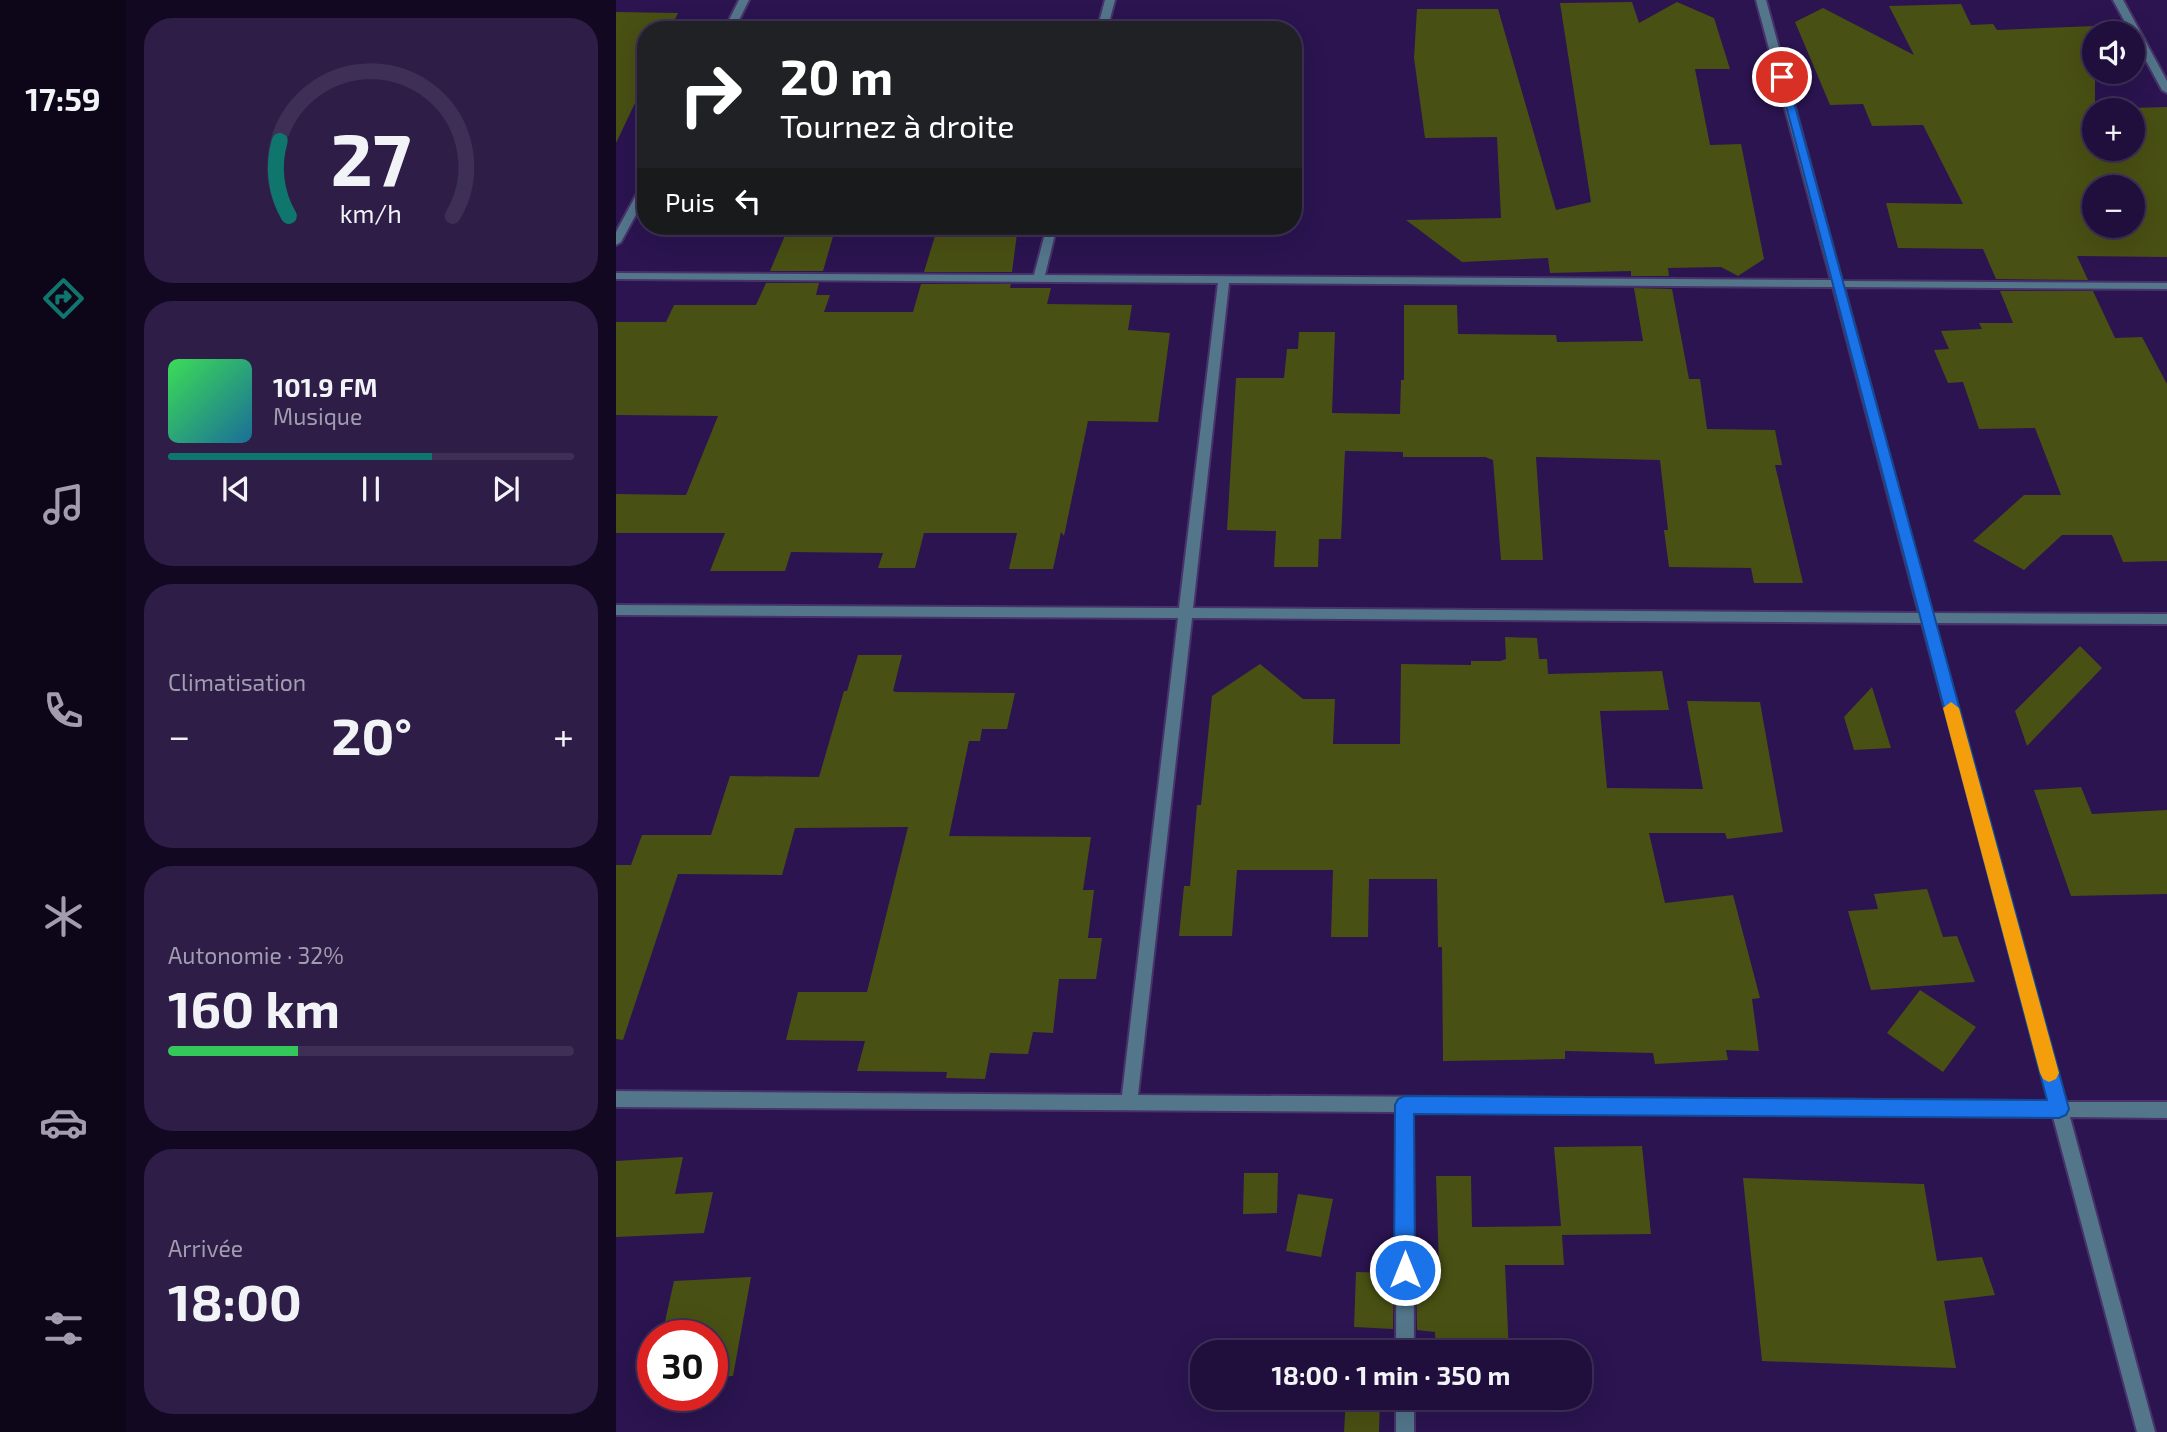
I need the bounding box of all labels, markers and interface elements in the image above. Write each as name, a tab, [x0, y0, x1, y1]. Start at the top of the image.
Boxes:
map controls	[2082, 21, 2145, 238]
button: sound	[2082, 21, 2145, 84]
text: 20 m	[780, 46, 893, 105]
pin	[1752, 47, 1812, 107]
icon: right	[665, 49, 756, 140]
icon: arrive	[1763, 58, 1801, 96]
text: 17:59	[25, 79, 101, 117]
button: +	[2082, 98, 2145, 161]
text: Tournez à droite	[780, 106, 1014, 144]
text: 27	[331, 114, 411, 202]
button: −	[2082, 175, 2145, 238]
icon: left	[729, 182, 767, 220]
text: Puis	[665, 186, 715, 217]
text: km/h	[340, 198, 402, 228]
icon: directions	[39, 274, 88, 323]
text: 101.9 FM	[273, 371, 377, 402]
text: Musique	[273, 402, 362, 430]
icon: previous	[217, 470, 255, 508]
icon: pause	[352, 470, 390, 508]
icon: next	[487, 470, 525, 508]
icon: music	[39, 480, 88, 529]
text: Climatisation	[168, 668, 306, 696]
icon: phone	[39, 686, 88, 735]
text: 20°	[331, 703, 412, 765]
text: −	[168, 712, 190, 758]
text: +	[553, 712, 574, 758]
icon: climate	[39, 892, 88, 941]
text: Autonomie · 32%	[168, 941, 344, 969]
text: 160 km	[168, 976, 340, 1038]
icon: car	[39, 1098, 88, 1147]
position arrow	[1368, 1233, 1442, 1307]
text: Arrivée	[168, 1234, 243, 1262]
text: 18:00	[168, 1269, 302, 1331]
icon: filters	[39, 1304, 88, 1353]
speed limit sign: 30	[637, 1320, 728, 1411]
text: 18:00 · 1 min · 350 m	[1271, 1359, 1511, 1390]

